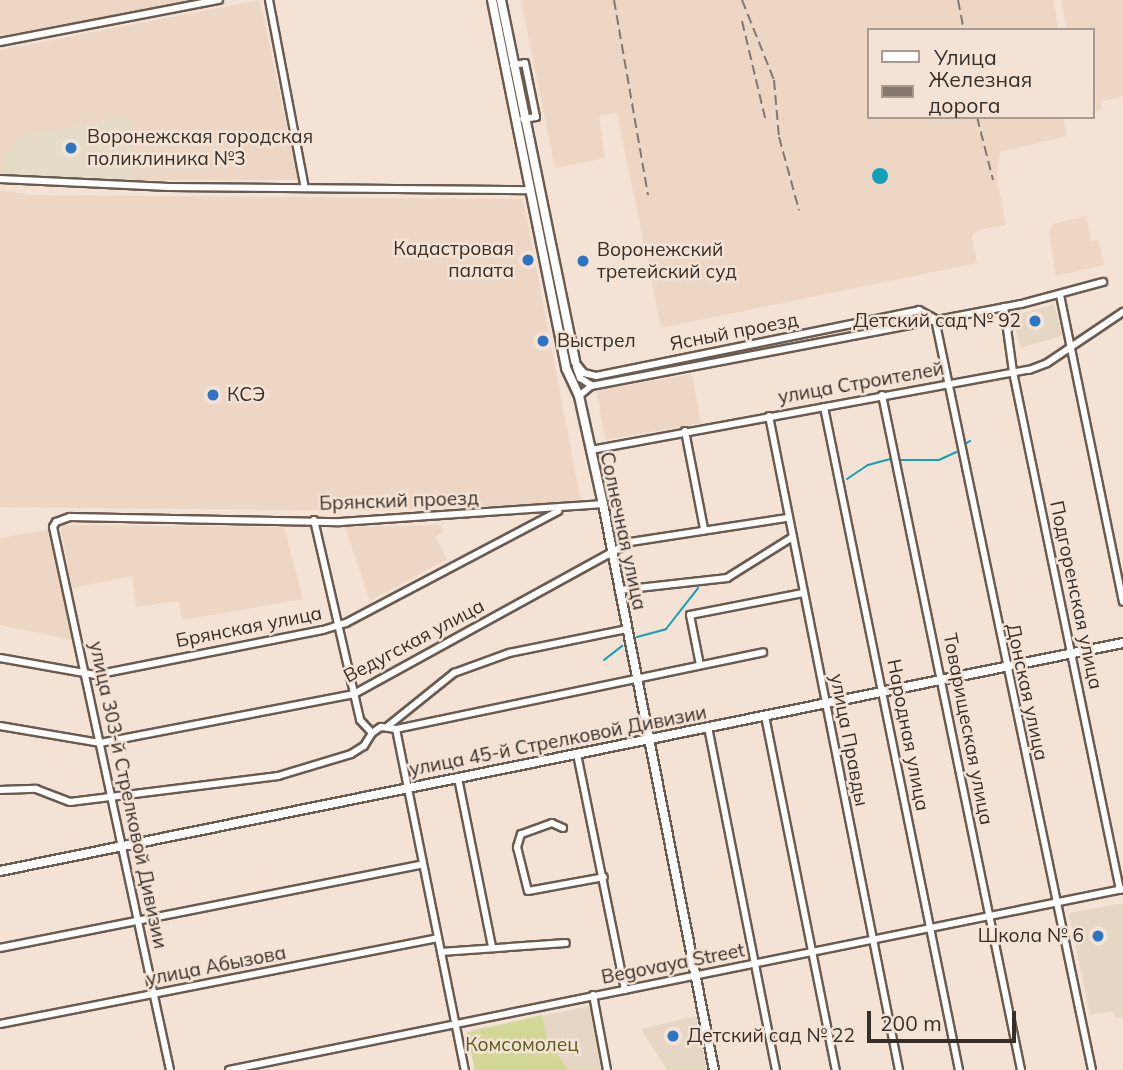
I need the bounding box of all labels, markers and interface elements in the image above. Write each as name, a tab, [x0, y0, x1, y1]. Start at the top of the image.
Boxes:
legend	[867, 28, 1095, 119]
text: Улица	[934, 44, 997, 70]
text: Железная дорога	[928, 66, 1032, 118]
place label: Воронежская городская поликлиника №3	[87, 126, 313, 170]
marker: Воронежская городская поликлиника №3	[61, 138, 81, 158]
place label: Кадастровая палата	[393, 238, 514, 282]
place label: Воронежский третейский суд	[597, 239, 737, 283]
marker: Кадастровая палата	[520, 252, 536, 268]
marker: Воронежский третейский суд	[575, 253, 591, 269]
street label: Ясный проезд	[668, 308, 800, 356]
place label: Детский сад № 92	[853, 310, 1021, 332]
marker: Детский сад № 92	[1027, 313, 1043, 329]
place label: Выстрел	[557, 330, 636, 352]
marker: Выстрел	[535, 333, 551, 349]
street label: улица Строителей	[776, 357, 946, 409]
place label: КСЭ	[227, 384, 265, 406]
marker: КСЭ	[205, 387, 221, 403]
street label: Солнечная улица	[595, 450, 651, 612]
street label: Брянский проезд	[319, 487, 479, 515]
street label: Подгоренская улица	[1045, 499, 1107, 691]
street label: Ведугская улица	[340, 594, 488, 688]
street label: Брянская улица	[174, 602, 324, 652]
street label: Донская улица	[1001, 621, 1053, 763]
street label: Товарищеская улица	[938, 631, 998, 827]
street label: улица 303-й Стрелковой Дивизии	[84, 639, 172, 951]
street label: Народная улица	[882, 657, 934, 813]
street label: улица Правды	[825, 672, 873, 808]
street label: улица 45-й Стрелковой Дивизии	[407, 701, 709, 781]
place label: Школа № 6	[978, 925, 1084, 947]
marker: Школа № 6	[1090, 928, 1106, 944]
street label: Begovaya Street	[599, 939, 747, 989]
street label: улица Абызова	[144, 941, 288, 991]
scale bar	[871, 996, 1020, 1040]
text: 200 m	[880, 1010, 942, 1036]
place label: Детский сад № 22	[687, 1025, 855, 1047]
marker: Детский сад № 22	[665, 1028, 681, 1044]
park label: Комсомолец	[465, 1034, 579, 1056]

